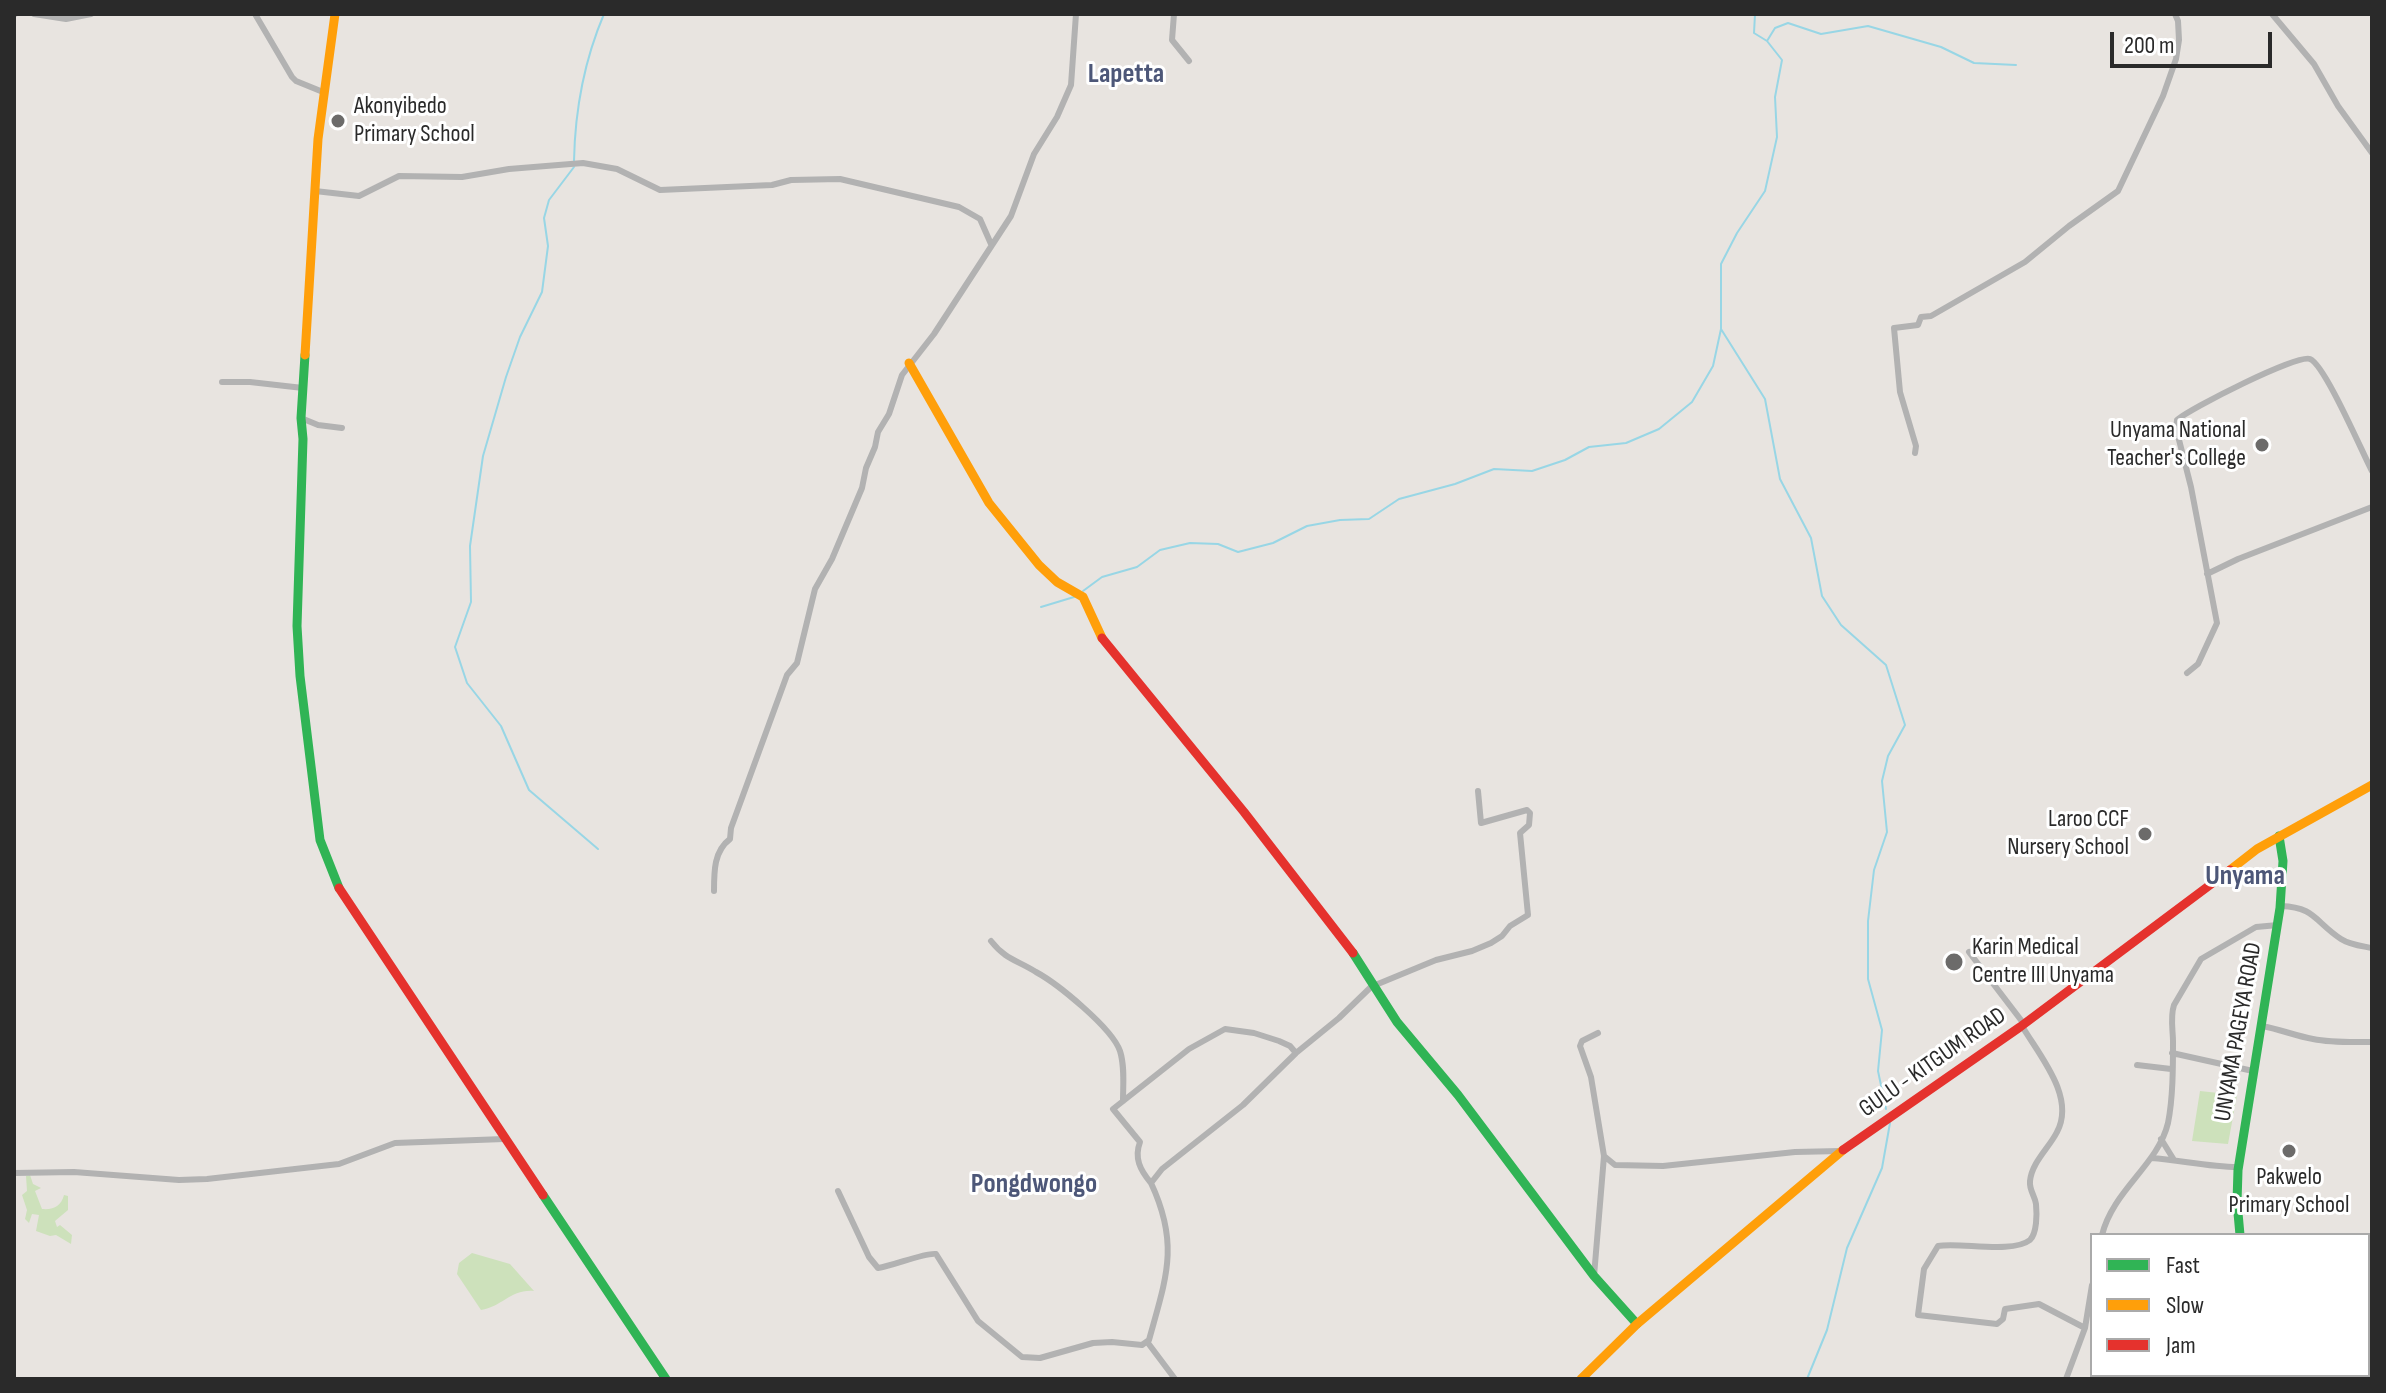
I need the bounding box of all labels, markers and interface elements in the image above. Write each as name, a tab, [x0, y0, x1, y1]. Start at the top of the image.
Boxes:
scale bar	[2114, 16, 2276, 66]
text: 200 m	[2124, 31, 2175, 60]
district label: Lapetta	[1088, 58, 1164, 92]
place label: Akonyibedo Primary School	[354, 93, 475, 149]
marker: Akonyibedo Primary School	[329, 112, 347, 130]
place label: Unyama National Teacher's College	[2107, 417, 2246, 473]
marker: Unyama National Teacher's College	[2253, 436, 2271, 454]
place label: Laroo CCF Nursery School	[2007, 806, 2129, 862]
marker: Laroo CCF Nursery School	[2136, 825, 2154, 843]
district label: Unyama	[2205, 860, 2285, 894]
place label: Karin Medical Centre III Unyama	[1972, 934, 2114, 990]
street label: UNYAMA PAGEYA ROAD	[2209, 940, 2269, 1124]
marker: Karin Medical Centre III Unyama	[1943, 951, 1965, 973]
street label: GULU - KITGUM ROAD	[1854, 1002, 2012, 1124]
marker: Pakwelo Primary School	[2280, 1142, 2298, 1160]
place label: Pakwelo Primary School	[2229, 1164, 2349, 1220]
district label: Pongdwongo	[971, 1168, 1097, 1202]
legend	[2090, 1233, 2370, 1377]
text: Fast	[2166, 1251, 2200, 1280]
text: Slow	[2166, 1291, 2204, 1320]
text: Jam	[2166, 1331, 2196, 1360]

